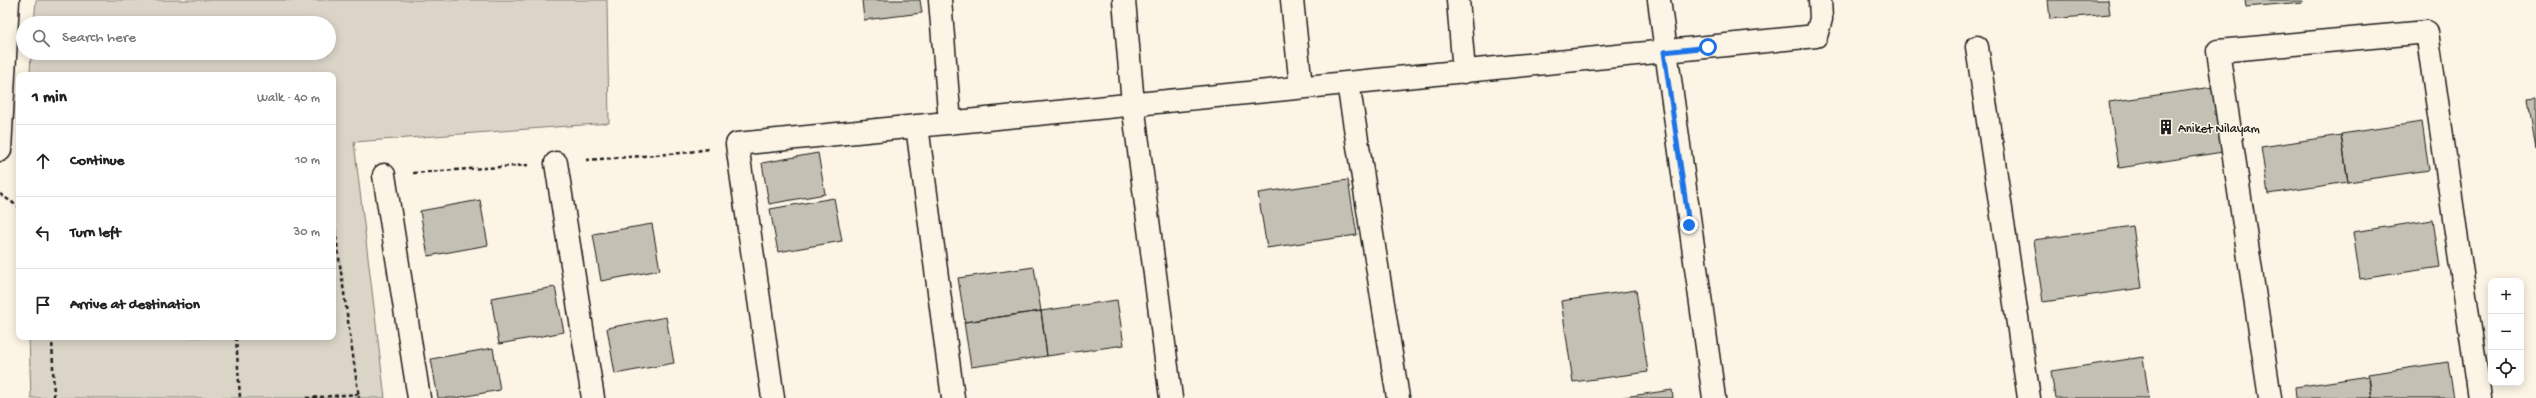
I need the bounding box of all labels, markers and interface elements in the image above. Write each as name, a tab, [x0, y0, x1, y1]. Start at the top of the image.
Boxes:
search box	[16, 16, 336, 60]
icon: search	[30, 27, 52, 49]
text: Search here	[62, 29, 136, 47]
route start	[1699, 38, 1717, 56]
text: 1 min	[32, 88, 67, 108]
text: Walk · 40 m	[257, 91, 320, 106]
building icon: Aniket Nilayam	[2157, 118, 2175, 136]
place label: Aniket Nilayam	[2178, 122, 2260, 137]
icon: ahead	[32, 150, 54, 172]
text: Continue	[70, 152, 124, 170]
text: 10 m	[295, 153, 320, 168]
route end	[1680, 216, 1698, 234]
icon: left	[32, 222, 54, 244]
text: Turn left	[70, 224, 121, 242]
text: 30 m	[294, 225, 320, 240]
map controls	[2488, 278, 2524, 386]
button: +	[2488, 278, 2524, 314]
icon: arrive	[32, 294, 54, 316]
text: Arrive at destination	[70, 296, 200, 314]
button: −	[2488, 314, 2524, 350]
button: locate	[2488, 350, 2524, 386]

